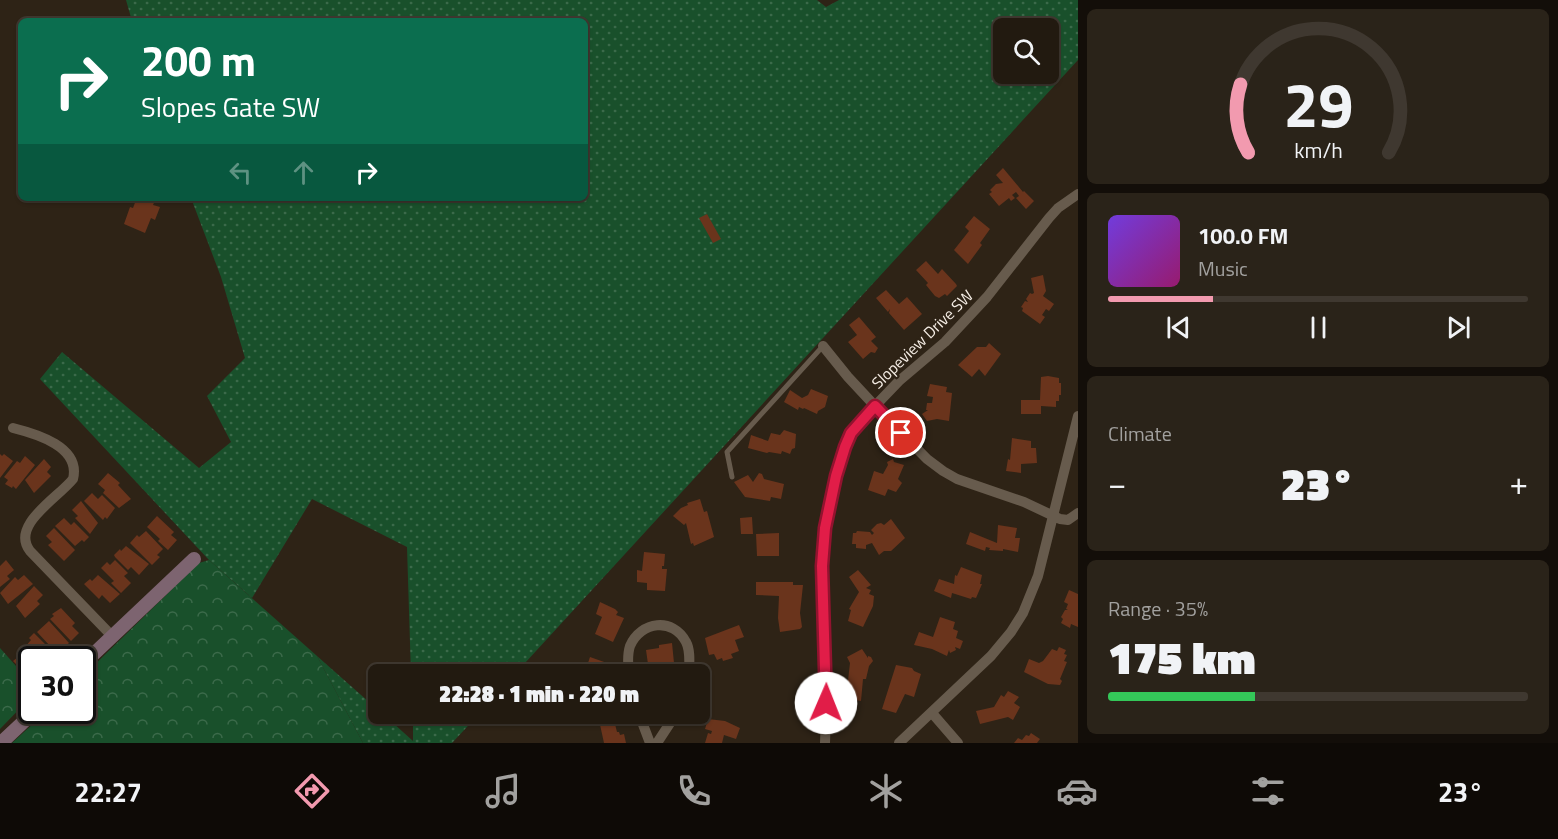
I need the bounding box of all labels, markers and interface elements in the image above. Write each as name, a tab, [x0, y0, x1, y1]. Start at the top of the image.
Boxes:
map controls	[993, 18, 1059, 84]
button: search	[993, 18, 1059, 84]
text: 200 m	[141, 28, 256, 92]
icon: right	[42, 42, 120, 120]
text: 29	[1283, 56, 1353, 151]
text: Slopes Gate SW	[141, 86, 320, 127]
text: km/h	[1294, 135, 1342, 167]
icon: left	[224, 156, 257, 189]
icon: ahead	[287, 156, 320, 189]
icon: right	[350, 156, 383, 189]
text: 100.0 FM	[1198, 219, 1288, 253]
text: Music	[1198, 253, 1248, 284]
street label: Slopeview Drive SW	[866, 284, 978, 394]
icon: previous	[1162, 311, 1195, 344]
icon: pause	[1302, 311, 1335, 344]
icon: next	[1442, 311, 1475, 344]
pin	[875, 407, 926, 458]
icon: arrive	[884, 416, 917, 449]
text: Climate	[1108, 418, 1172, 449]
text: 23°	[1281, 449, 1355, 517]
text: −	[1108, 458, 1126, 508]
text: +	[1510, 458, 1528, 508]
text: Range · 35%	[1108, 593, 1208, 624]
text: 175 km	[1108, 623, 1256, 691]
speed limit sign: 30	[18, 646, 96, 724]
position arrow	[794, 671, 858, 735]
text: 22:28 · 1 min · 220 m	[439, 677, 639, 711]
icon: directions	[291, 770, 333, 812]
icon: music	[482, 770, 524, 812]
icon: phone	[673, 770, 715, 812]
icon: climate	[865, 770, 907, 812]
icon: car	[1056, 770, 1098, 812]
icon: filters	[1247, 770, 1289, 812]
text: 22:27	[75, 771, 142, 812]
text: 23°	[1438, 771, 1483, 812]

